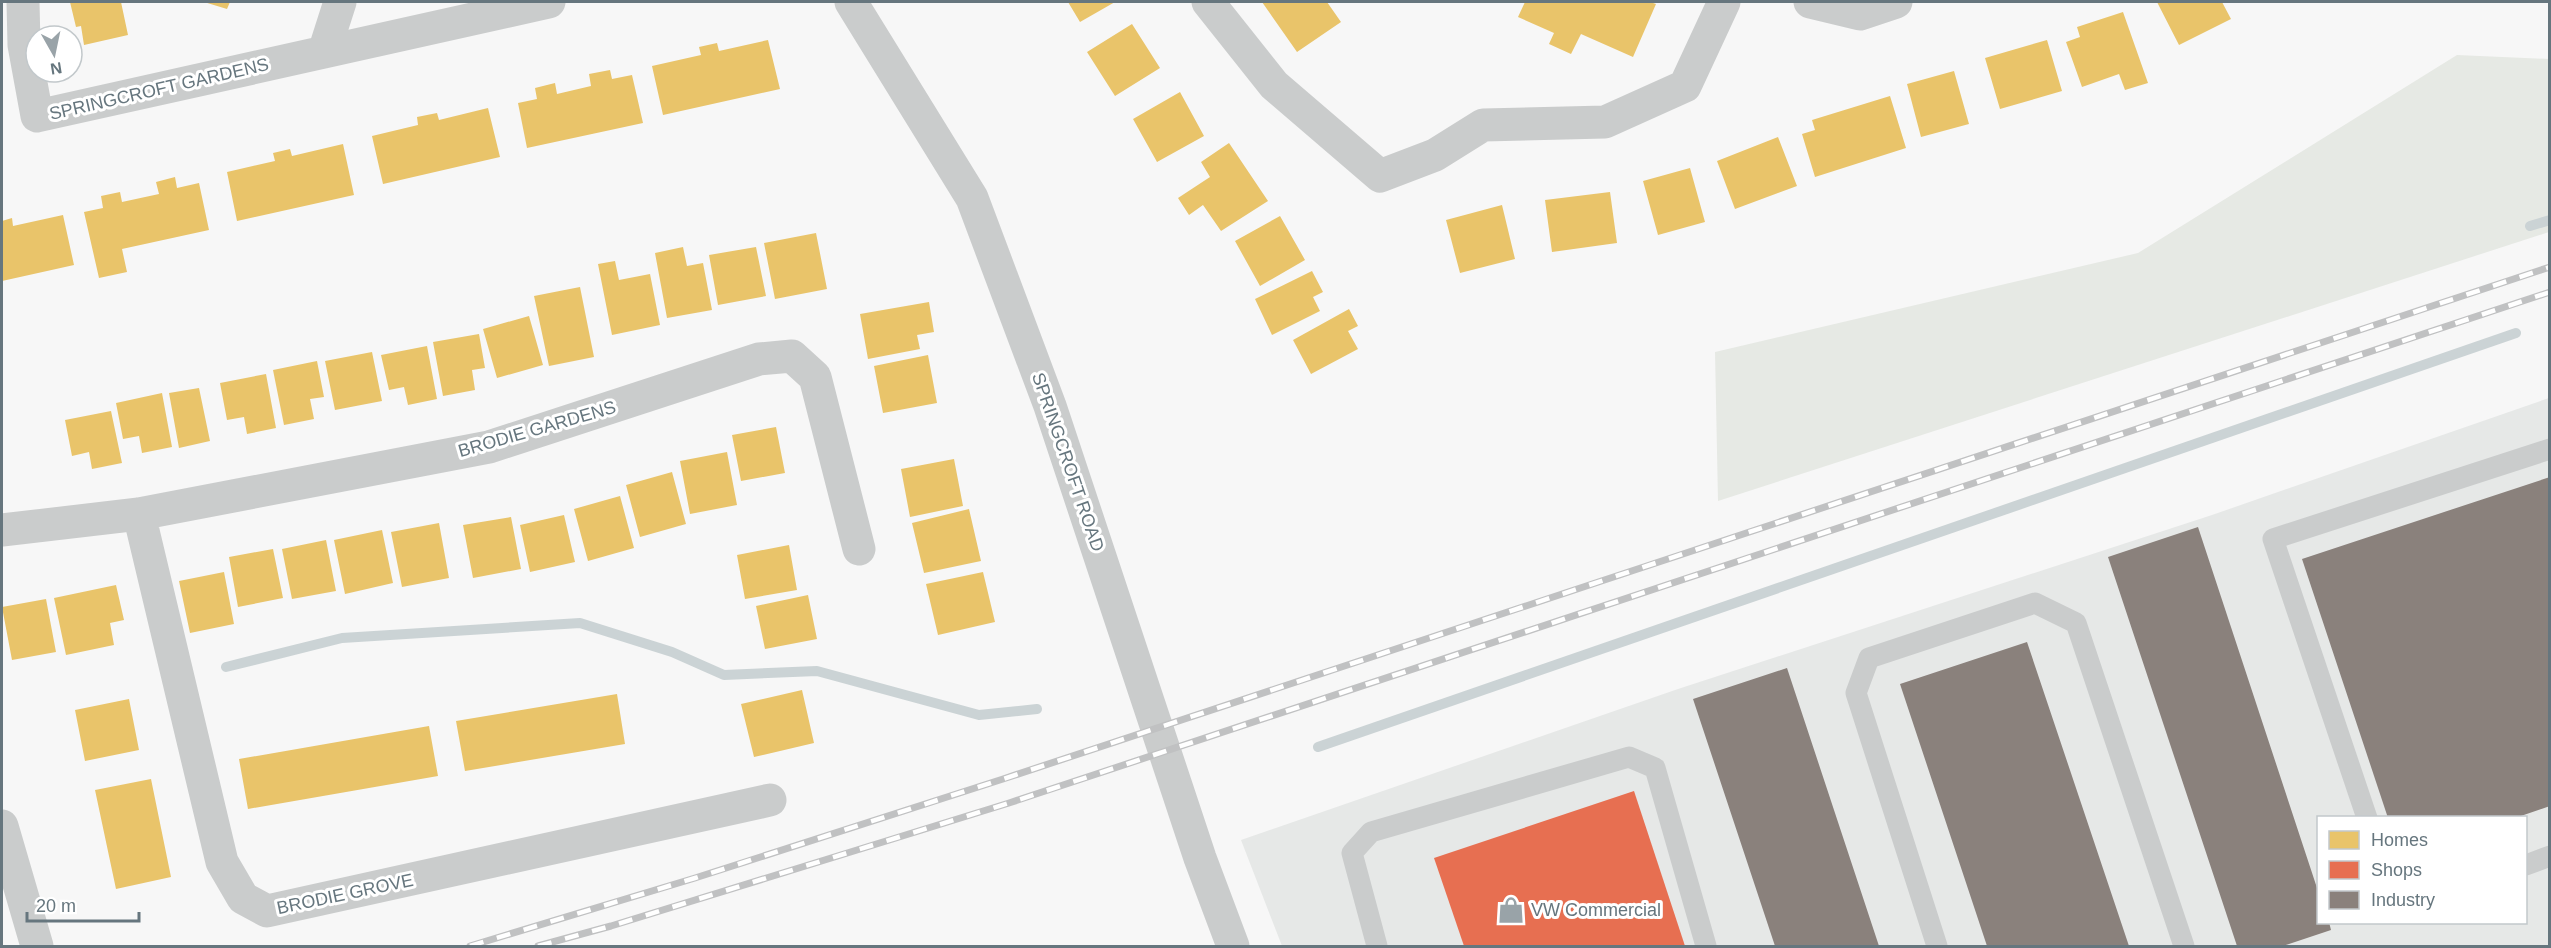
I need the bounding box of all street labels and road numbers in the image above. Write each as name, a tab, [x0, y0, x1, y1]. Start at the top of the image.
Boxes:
street label: SPRINGCROFT GARDENS	[47, 53, 271, 125]
street label: SPRINGCROFT ROAD	[1028, 370, 1108, 554]
street label: BRODIE GARDENS	[456, 397, 618, 461]
street label: BRODIE GROVE	[275, 870, 415, 918]

